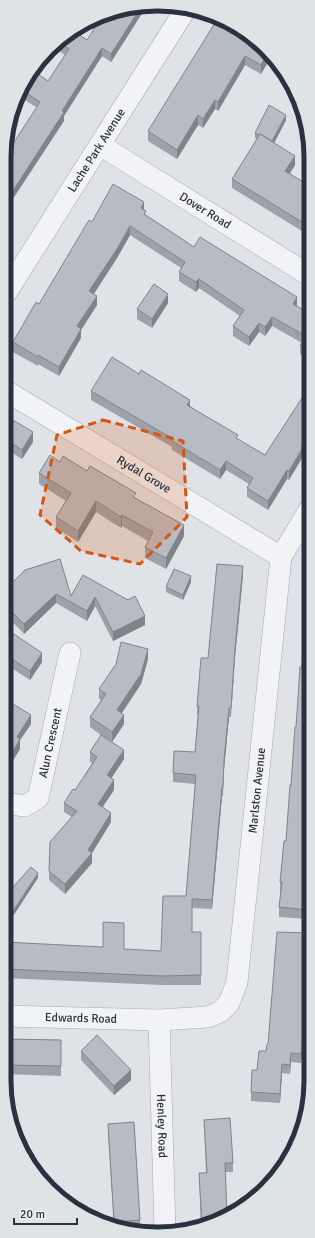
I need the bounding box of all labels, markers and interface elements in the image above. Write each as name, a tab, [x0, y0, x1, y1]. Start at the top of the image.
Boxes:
street label: Lache Park Avenue	[64, 105, 128, 195]
street label: Dover Road	[177, 189, 234, 232]
street label: Rydal Grove	[114, 452, 174, 496]
street label: Alun Crescent	[35, 706, 65, 779]
street label: Marlston Avenue	[245, 747, 269, 834]
street label: Edwards Road	[45, 1010, 117, 1026]
street label: Henley Road	[154, 1094, 170, 1158]
scale bar	[14, 1200, 77, 1226]
text: 20 m	[20, 1207, 45, 1222]

